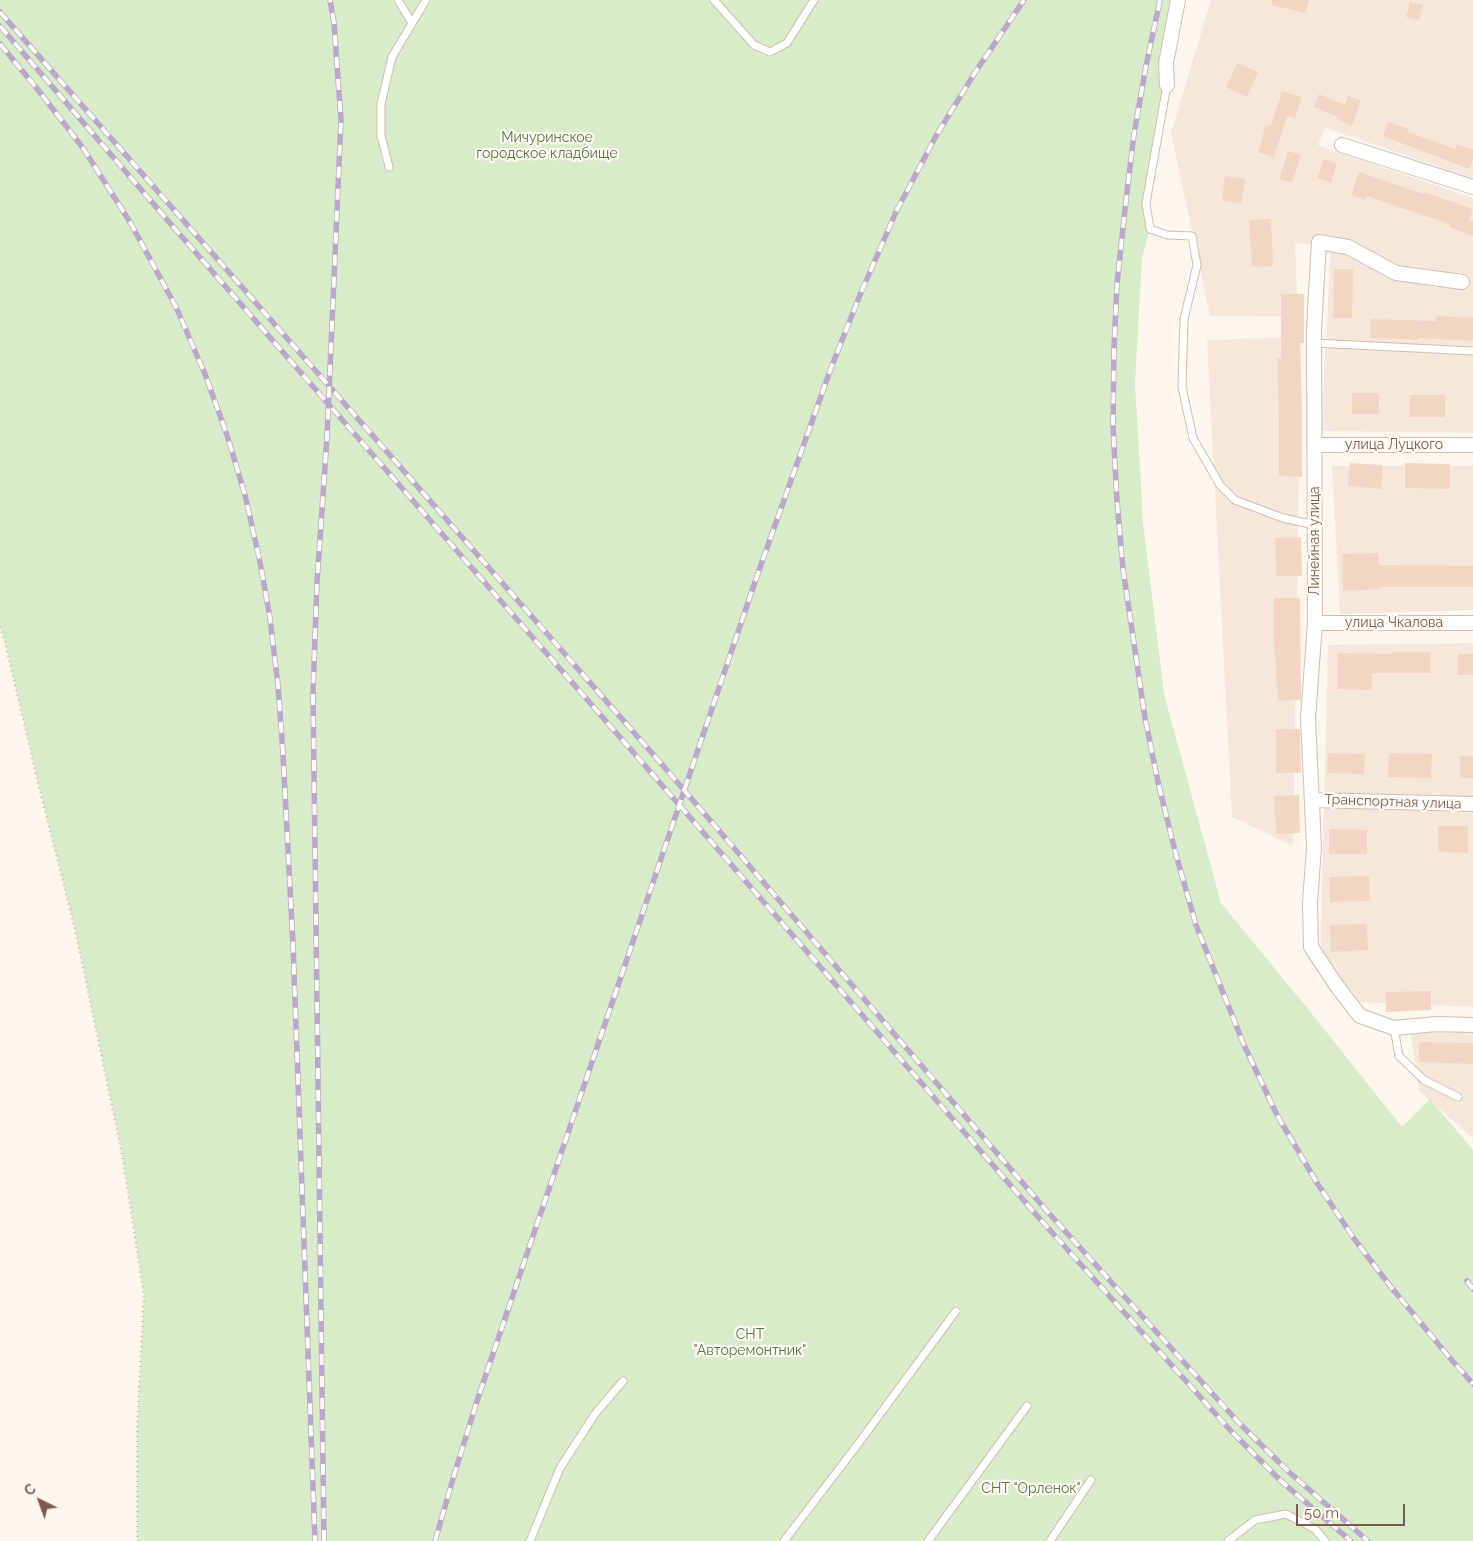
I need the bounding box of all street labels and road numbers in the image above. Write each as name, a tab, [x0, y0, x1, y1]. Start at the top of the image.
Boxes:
street label: улица Луцкого	[1345, 437, 1443, 453]
street label: Линейная улица	[1307, 486, 1323, 596]
street label: улица Чкалова	[1345, 615, 1443, 631]
street label: Транспортная улица	[1324, 791, 1462, 813]

